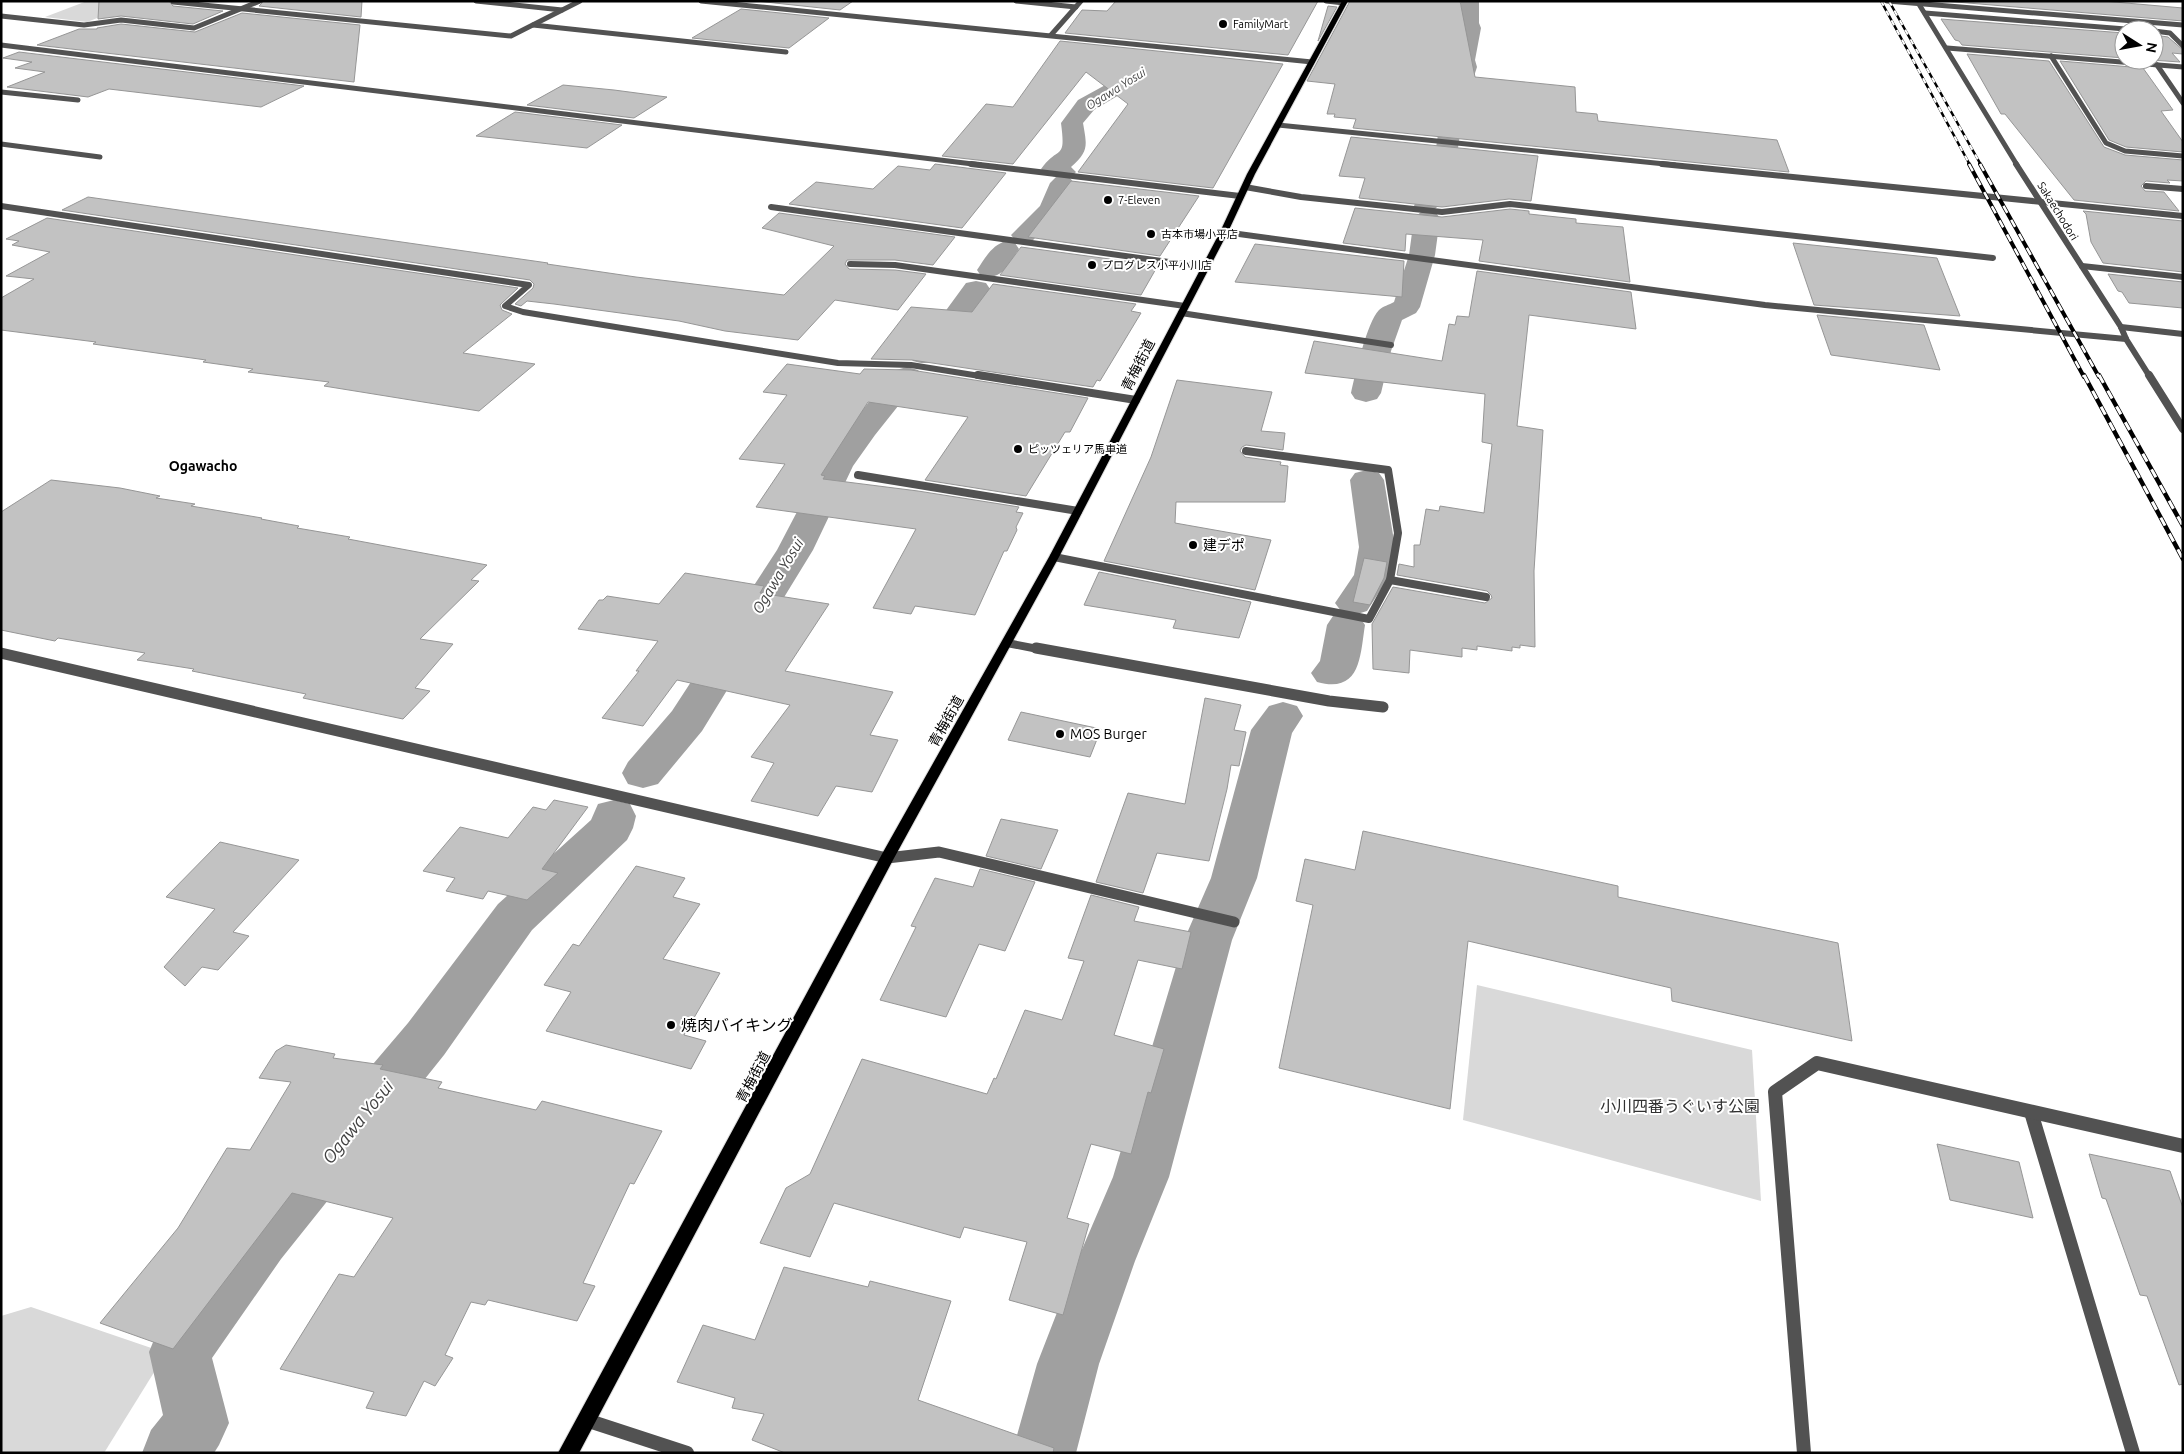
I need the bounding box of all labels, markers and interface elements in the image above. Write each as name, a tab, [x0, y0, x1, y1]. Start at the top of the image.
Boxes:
marker: FamilyMart	[1217, 18, 1229, 30]
place label: FamilyMart	[1233, 18, 1289, 30]
north arrow	[2114, 20, 2164, 70]
text: N	[2143, 41, 2161, 54]
water label: Ogawa Yosui	[1084, 65, 1149, 112]
street label: Sakaechodori	[2035, 180, 2081, 242]
marker: 7-Eleven	[1102, 194, 1114, 206]
place label: 7-Eleven	[1118, 194, 1160, 206]
marker: 古本市場小平店	[1145, 228, 1157, 240]
place label: 古本市場小平店	[1161, 228, 1238, 240]
marker: プログレス小平小川店	[1086, 259, 1098, 271]
place label: プログレス小平小川店	[1102, 259, 1212, 271]
street label: 青梅街道	[1118, 336, 1158, 394]
marker: ピッツェリア馬車道	[1012, 443, 1024, 455]
place label: ピッツェリア馬車道	[1028, 443, 1127, 455]
district label: Ogawacho	[169, 458, 237, 474]
water label: Ogawa Yosui	[748, 534, 807, 616]
place label: 建デポ	[1203, 537, 1245, 553]
marker: 建デポ	[1187, 539, 1199, 551]
street label: 青梅街道	[925, 693, 967, 749]
place label: MOS Burger	[1070, 726, 1148, 742]
marker: MOS Burger	[1054, 728, 1066, 740]
place label: 焼肉バイキング	[681, 1016, 793, 1034]
marker: 焼肉バイキング	[665, 1019, 677, 1031]
street label: 青梅街道	[733, 1049, 773, 1105]
water label: Ogawa Yosui	[317, 1075, 397, 1167]
park label: 小川四番うぐいす公園	[1600, 1097, 1760, 1115]

